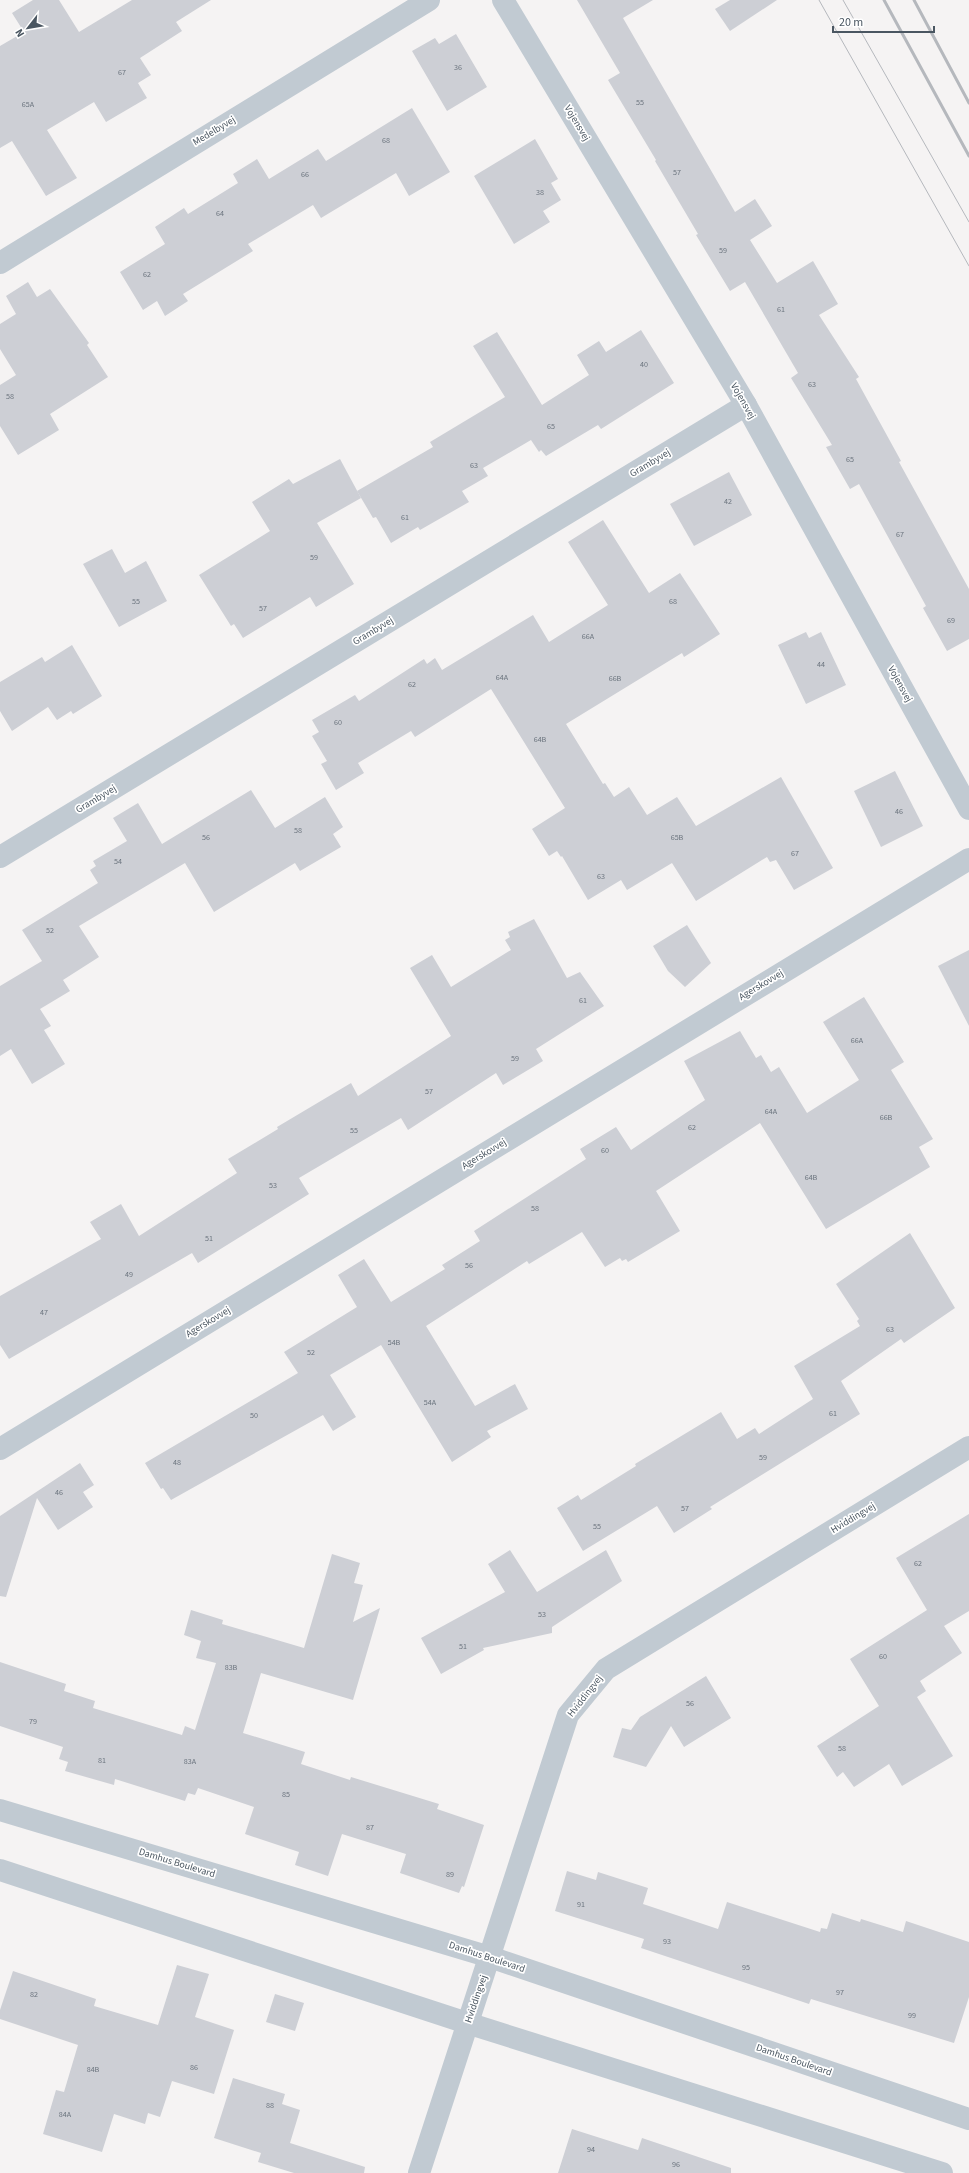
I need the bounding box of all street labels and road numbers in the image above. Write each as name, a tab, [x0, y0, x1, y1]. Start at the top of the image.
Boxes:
street label: Vojensvej	[561, 102, 593, 144]
street label: Medelbyvej	[190, 113, 238, 149]
street label: Vojensvej	[727, 380, 759, 422]
street label: Grambyvej	[627, 445, 673, 481]
street label: Grambyvej	[350, 613, 396, 649]
street label: Vojensvej	[884, 663, 916, 705]
street label: Grambyvej	[73, 781, 119, 817]
street label: Agerskovvej	[736, 966, 786, 1004]
street label: Agerskovvej	[459, 1135, 509, 1173]
street label: Agerskovvej	[183, 1303, 233, 1341]
street label: Hviddingvej	[828, 1499, 878, 1537]
street label: Hviddingvej	[564, 1672, 606, 1720]
street label: Damhus Boulevard	[137, 1845, 217, 1881]
street label: Damhus Boulevard	[447, 1938, 527, 1976]
street label: Hviddingvej	[461, 1973, 491, 2025]
street label: Damhus Boulevard	[754, 2040, 834, 2080]

